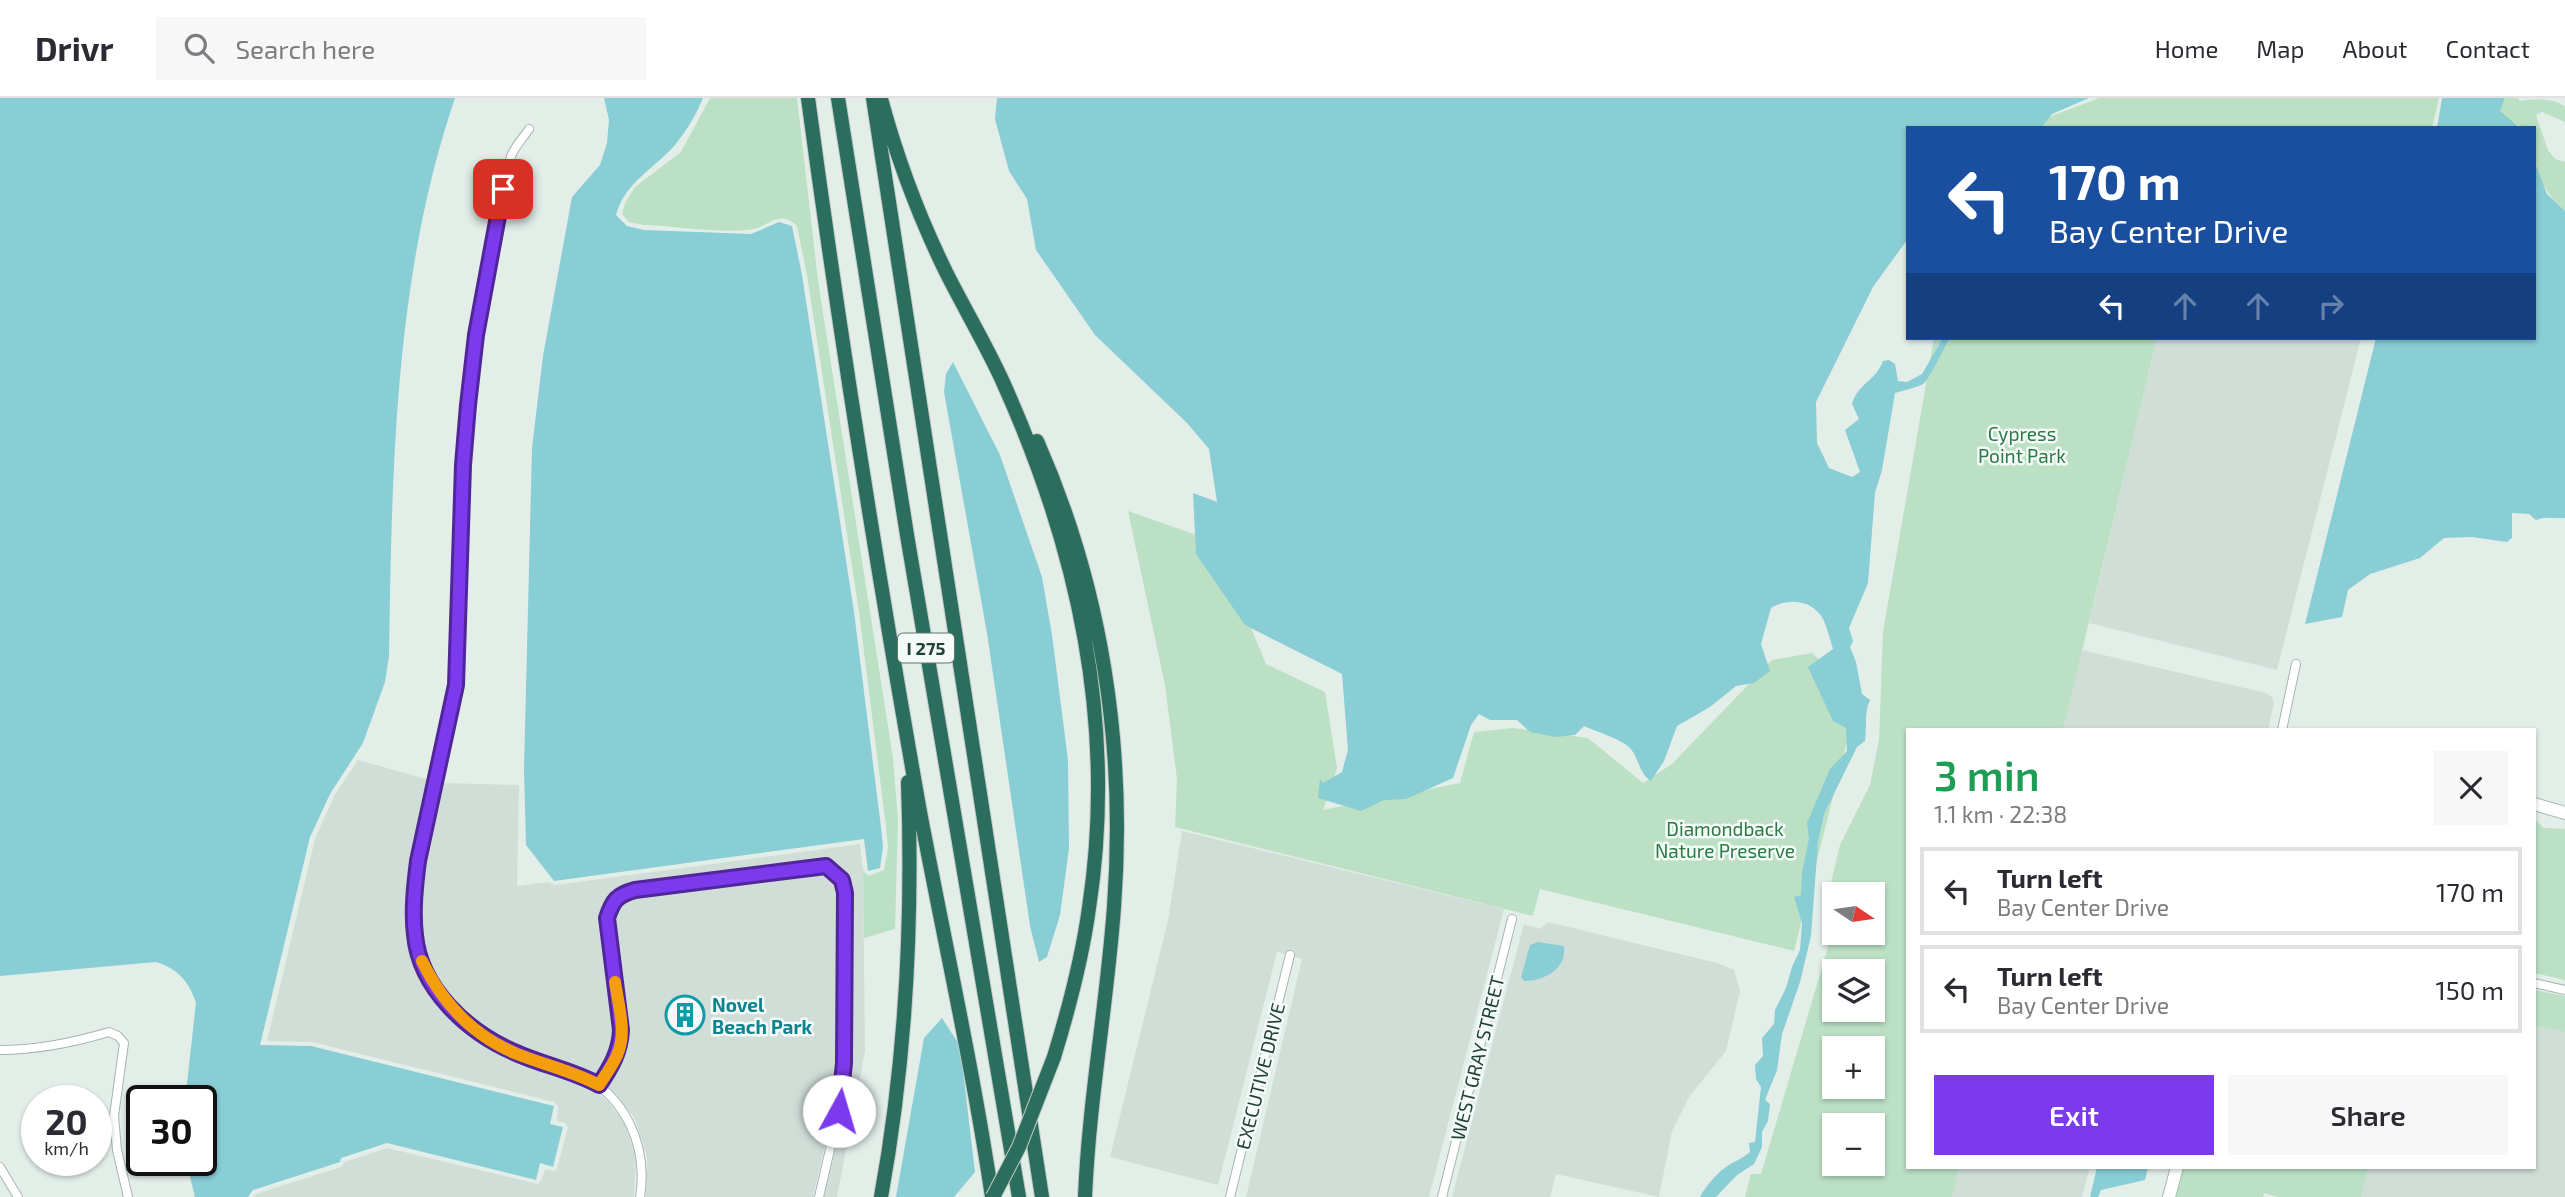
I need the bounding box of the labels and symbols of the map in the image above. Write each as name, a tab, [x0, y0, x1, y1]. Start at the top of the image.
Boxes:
pin	[473, 159, 533, 219]
park label: Cypress Point Park	[1978, 422, 2066, 467]
road number: I 275	[898, 634, 954, 662]
park label: Diamondback Nature Preserve	[1655, 817, 1795, 862]
north arrow	[1822, 882, 1885, 945]
street label: WEST GRAY STREET	[1445, 973, 1509, 1143]
place label: Novel Beach Park	[712, 993, 812, 1038]
building icon: Novel Beach Park	[664, 994, 706, 1036]
street label: EXECUTIVE DRIVE	[1231, 1000, 1289, 1152]
position arrow	[802, 1074, 876, 1148]
speed limit sign: 30	[126, 1085, 217, 1176]

